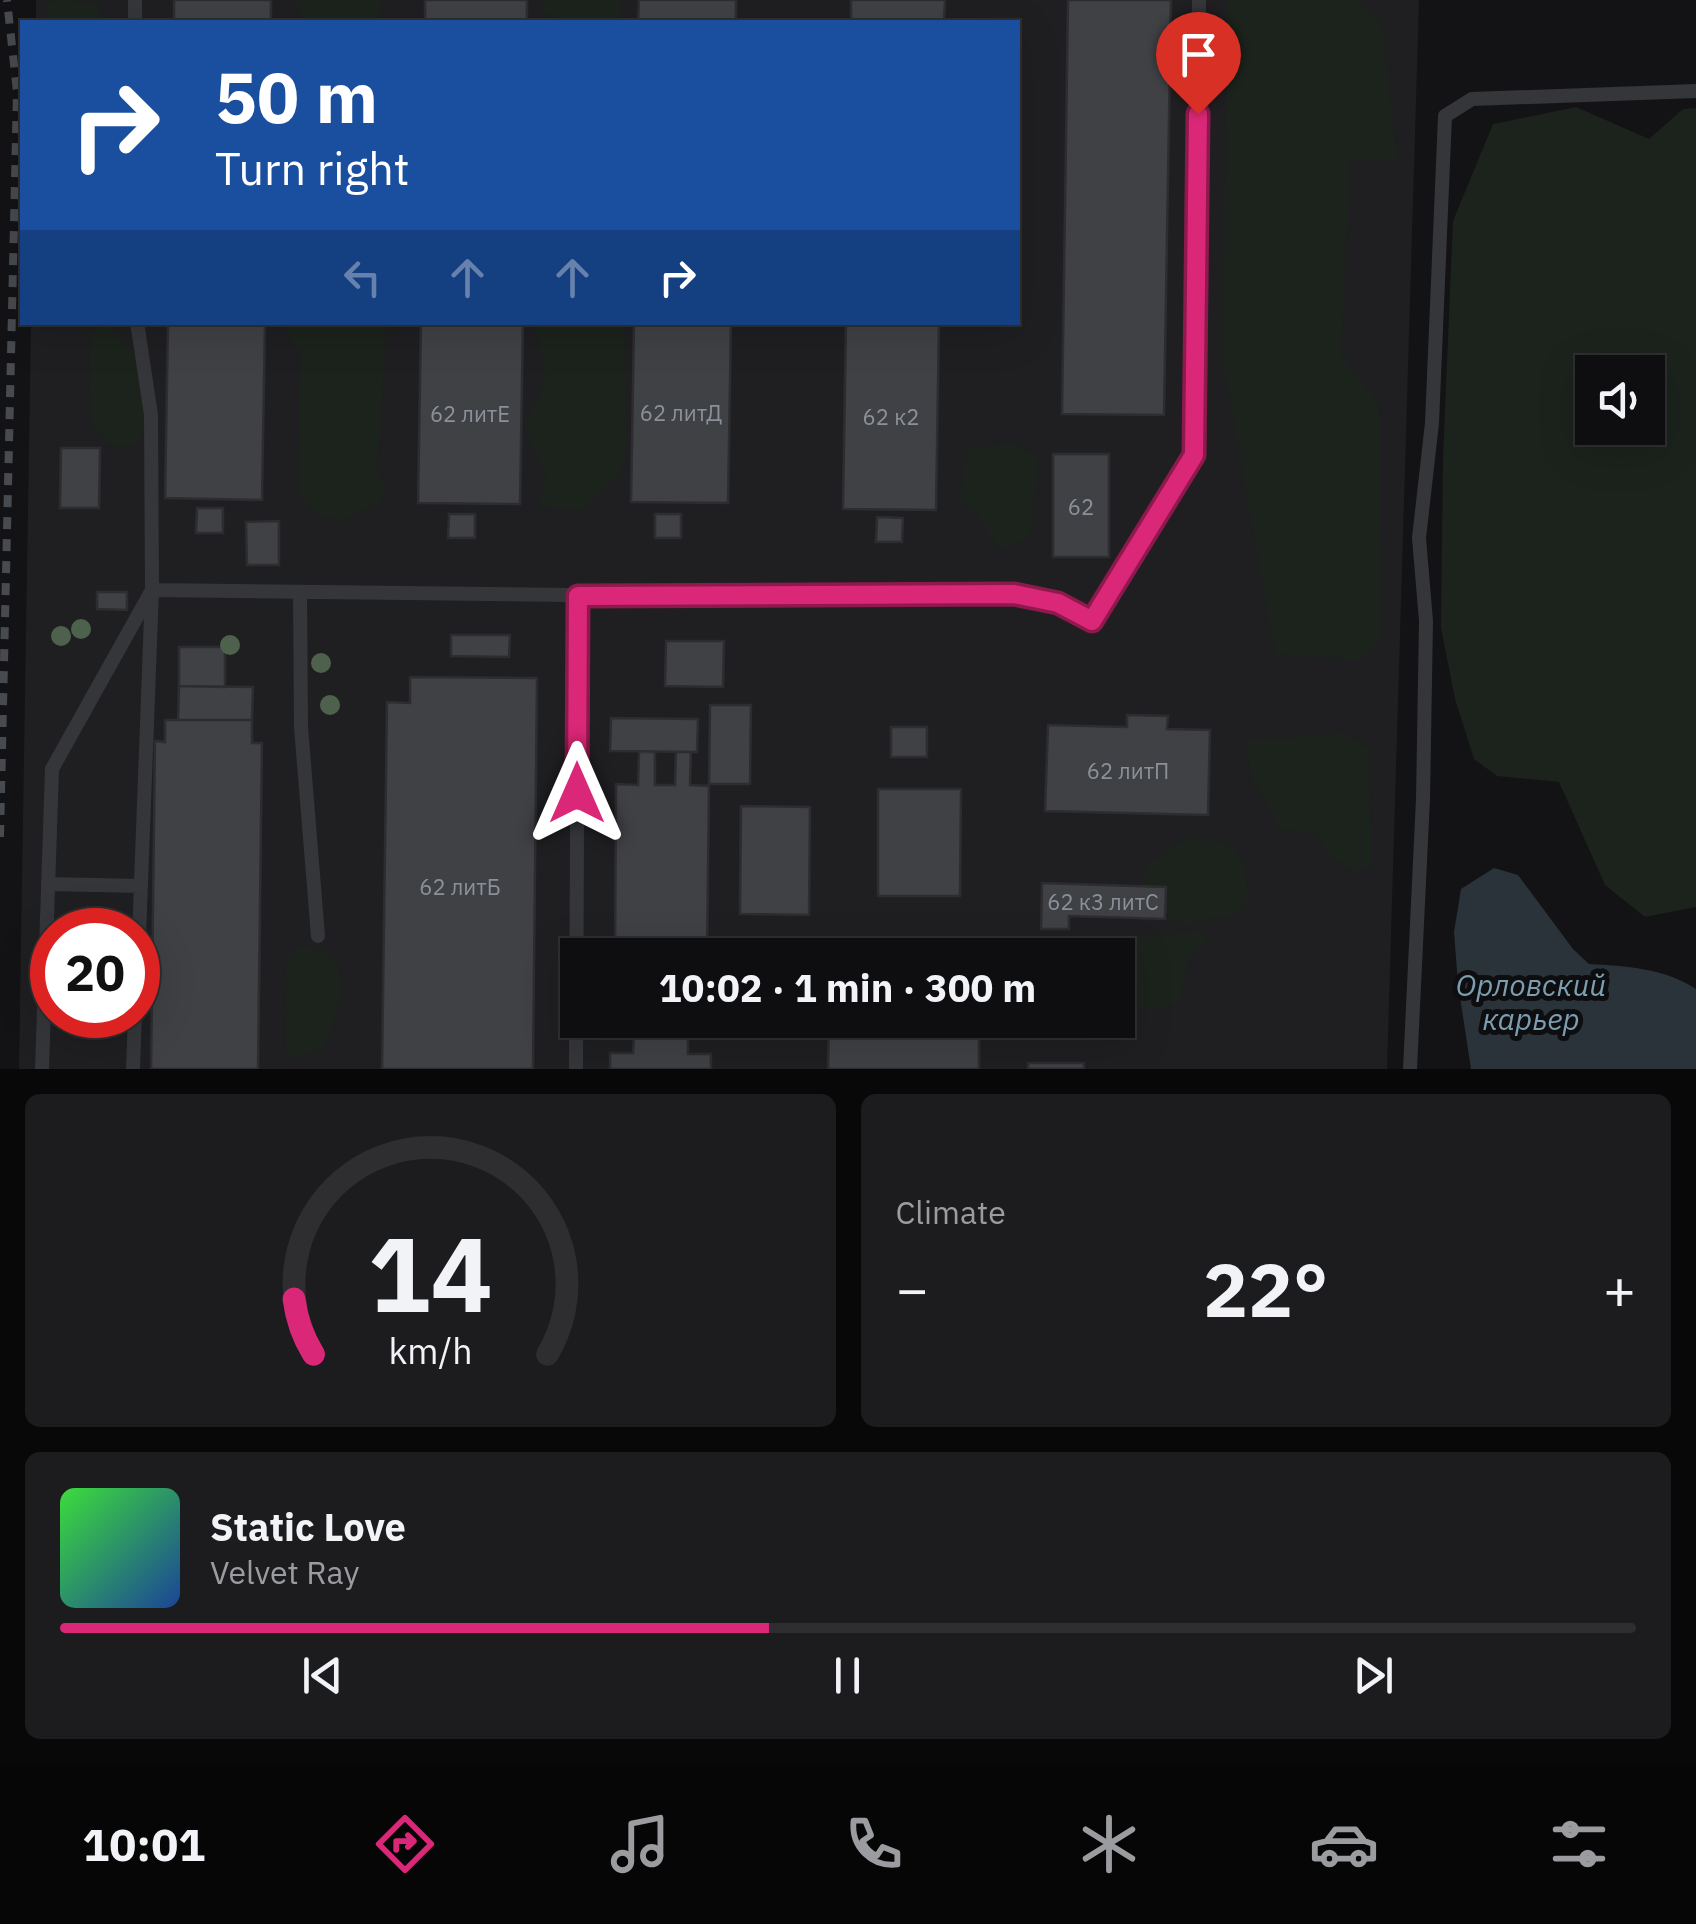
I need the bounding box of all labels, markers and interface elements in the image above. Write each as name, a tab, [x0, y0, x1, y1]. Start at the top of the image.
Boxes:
pin	[1156, 12, 1241, 115]
icon: arrive	[1171, 27, 1226, 82]
text: 50 m	[215, 51, 378, 142]
icon: right	[50, 60, 180, 190]
text: Turn right	[215, 139, 410, 197]
icon: left	[335, 250, 390, 305]
icon: ahead	[440, 250, 495, 305]
icon: ahead	[545, 250, 600, 305]
icon: right	[650, 250, 705, 305]
map controls	[1575, 355, 1665, 445]
button: sound	[1575, 355, 1665, 445]
house number: 62 литД	[640, 398, 722, 427]
house number: 62 литЕ	[430, 399, 510, 428]
house number: 62 к2	[863, 402, 919, 431]
house number: 62	[1068, 492, 1094, 521]
position arrow	[525, 741, 629, 845]
house number: 62 литП	[1087, 756, 1169, 785]
house number: 62 литБ	[419, 872, 501, 901]
house number: 62 к3 литС	[1047, 887, 1159, 916]
speed limit sign: 20	[30, 908, 160, 1038]
text: 10:02 · 1 min · 300 m	[659, 963, 1036, 1012]
water label: Орловский карьер	[1456, 965, 1606, 1038]
text: Climate	[896, 1191, 1006, 1233]
text: 14	[368, 1205, 493, 1341]
text: 22°	[1203, 1240, 1328, 1338]
text: −	[896, 1253, 929, 1324]
text: +	[1603, 1253, 1636, 1324]
text: km/h	[388, 1327, 472, 1374]
text: Static Love	[210, 1502, 406, 1551]
text: Velvet Ray	[210, 1551, 359, 1593]
icon: previous	[295, 1648, 350, 1703]
icon: pause	[820, 1648, 875, 1703]
icon: next	[1346, 1648, 1401, 1703]
icon: directions	[370, 1809, 440, 1879]
icon: music	[605, 1809, 675, 1879]
icon: phone	[839, 1809, 909, 1879]
icon: climate	[1074, 1809, 1144, 1879]
icon: car	[1309, 1809, 1379, 1879]
icon: filters	[1544, 1809, 1614, 1879]
text: 10:01	[82, 1815, 205, 1873]

